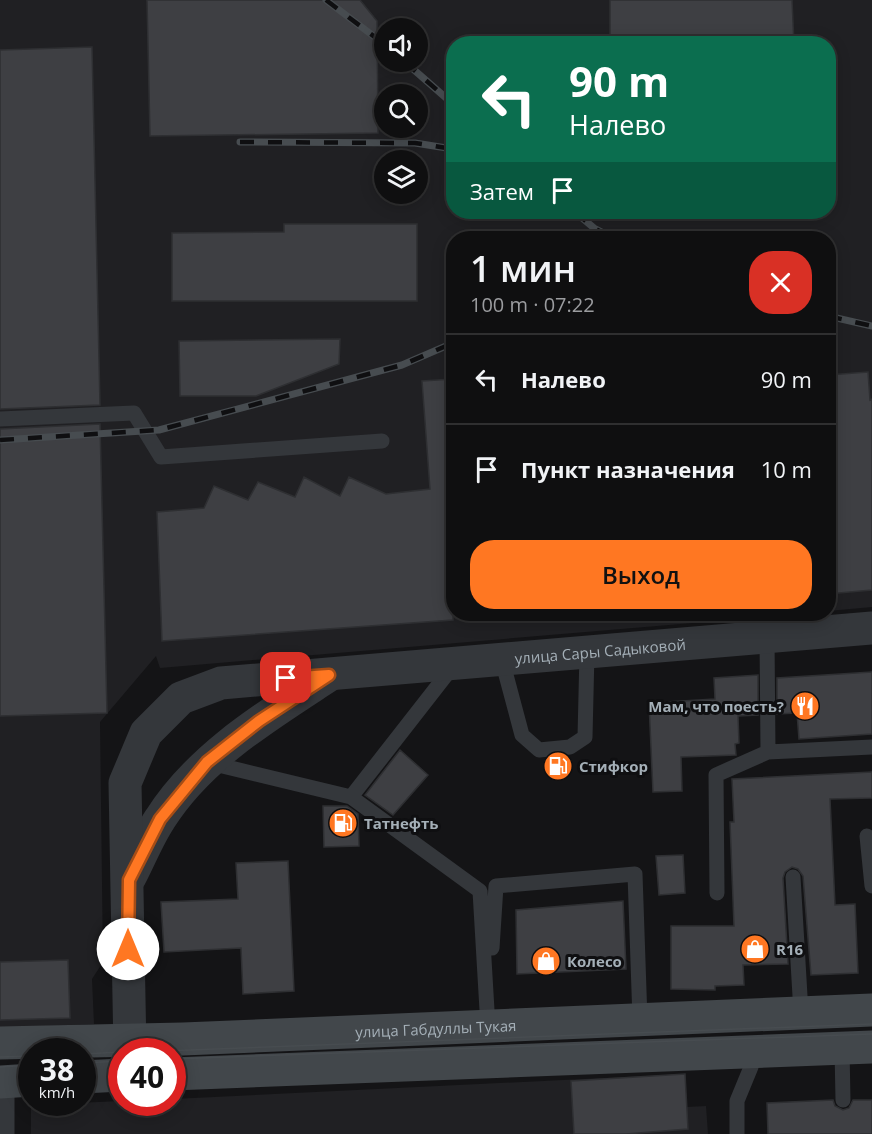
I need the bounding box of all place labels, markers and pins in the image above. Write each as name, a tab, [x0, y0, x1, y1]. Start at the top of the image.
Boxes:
pin	[260, 652, 311, 703]
restaurant icon: Мам, что поесть?	[789, 690, 821, 722]
place label: Мам, что поесть?	[648, 696, 784, 716]
fuel station icon: Стифкор	[542, 750, 574, 782]
place label: Стифкор	[579, 756, 648, 776]
fuel station icon: Татнефть	[327, 807, 359, 839]
place label: Татнефть	[364, 813, 439, 833]
shop icon: R16	[739, 933, 771, 965]
place label: R16	[776, 939, 803, 959]
shop icon: Колесо	[530, 945, 562, 977]
place label: Колесо	[567, 951, 622, 971]

